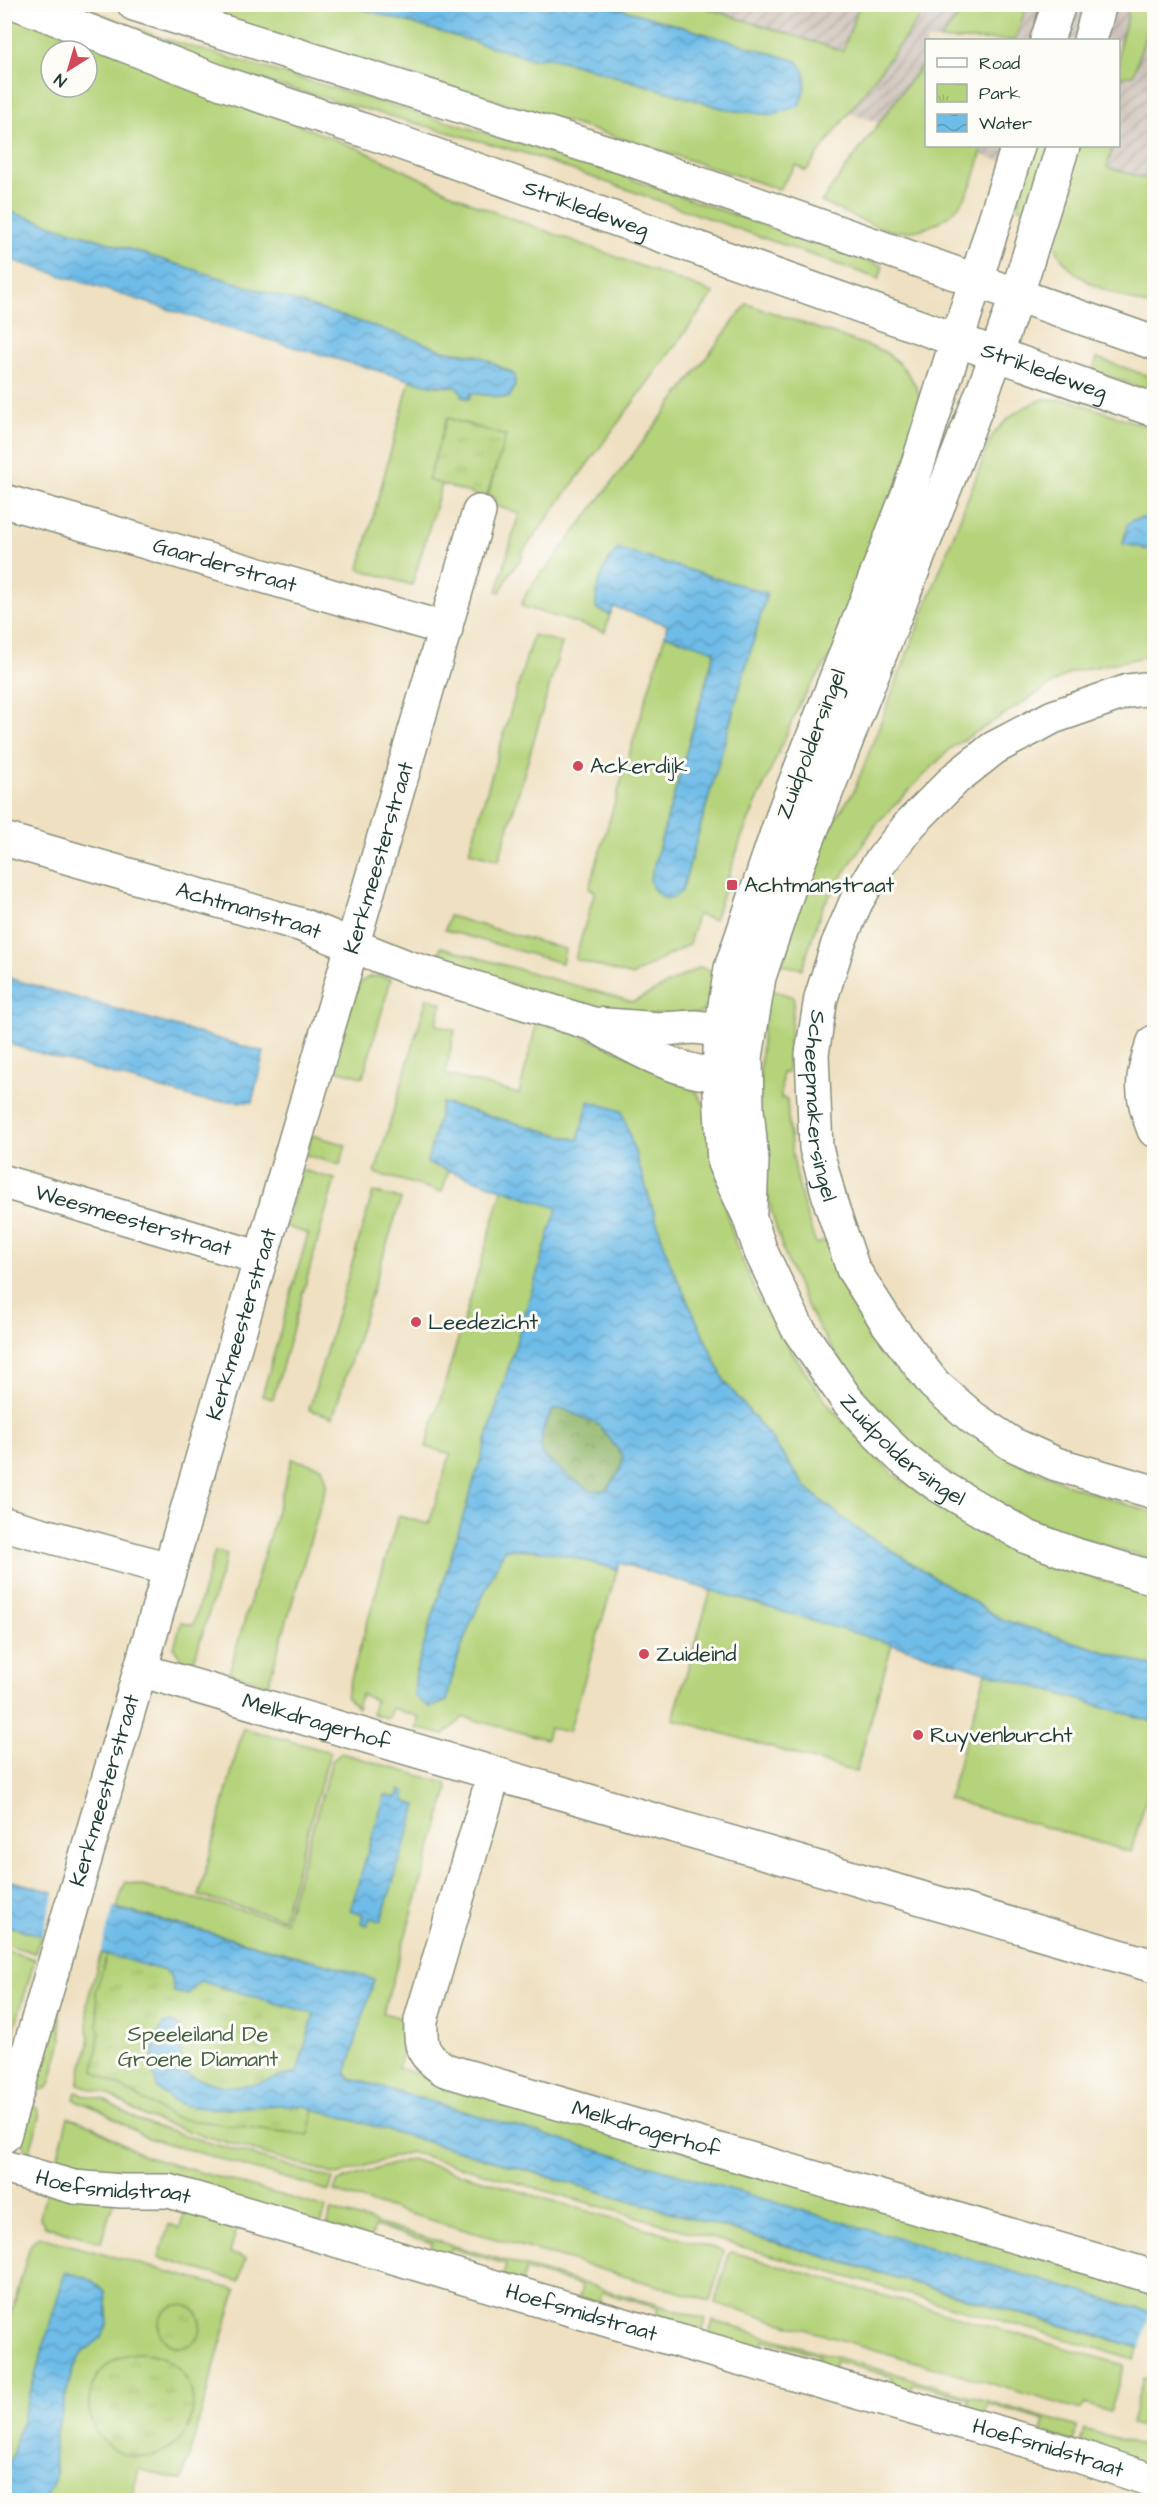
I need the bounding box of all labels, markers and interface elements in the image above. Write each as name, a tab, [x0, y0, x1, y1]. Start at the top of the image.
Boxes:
north arrow	[39, 39, 99, 99]
legend	[925, 39, 1120, 147]
text: Road	[979, 51, 1020, 76]
text: N	[50, 68, 71, 92]
text: Park	[979, 81, 1021, 106]
text: Water	[979, 111, 1032, 136]
street label: Strikledeweg	[519, 172, 653, 246]
street label: Strikledeweg	[977, 334, 1111, 409]
street label: Gaarderstraat	[149, 529, 301, 601]
street label: Zuidpoldersingel	[768, 664, 855, 824]
place label: Ackerdijk	[590, 751, 688, 782]
street label: Kerkmeesterstraat	[336, 758, 421, 958]
marker: Ackerdijk	[571, 759, 585, 773]
place label: Achtmanstraat	[744, 870, 895, 901]
street label: Achtmanstraat	[172, 874, 327, 947]
marker: Achtmanstraat	[725, 878, 739, 892]
street label: Scheepmakersingel	[796, 1008, 845, 1205]
street label: Weesmeesterstraat	[31, 1177, 236, 1264]
street label: Kerkmeesterstraat	[198, 1224, 285, 1424]
place label: Leedezicht	[428, 1307, 538, 1338]
marker: Leedezicht	[409, 1315, 423, 1329]
street label: Zuidpoldersingel	[833, 1387, 971, 1513]
place label: Zuideind	[656, 1639, 737, 1670]
marker: Zuideind	[637, 1647, 651, 1661]
street label: Melkdragerhof	[239, 1685, 396, 1758]
street label: Kerkmeesterstraat	[62, 1690, 147, 1890]
place label: Ruyvenburcht	[930, 1720, 1073, 1752]
marker: Ruyvenburcht	[911, 1728, 925, 1742]
park label: Speeleiland De Groene Diamant	[118, 2019, 278, 2075]
street label: Melkdragerhof	[568, 2092, 725, 2165]
street label: Hoefsmidstraat	[32, 2161, 195, 2212]
street label: Hoefsmidstraat	[502, 2275, 661, 2349]
street label: Hoefsmidstraat	[969, 2410, 1128, 2485]

